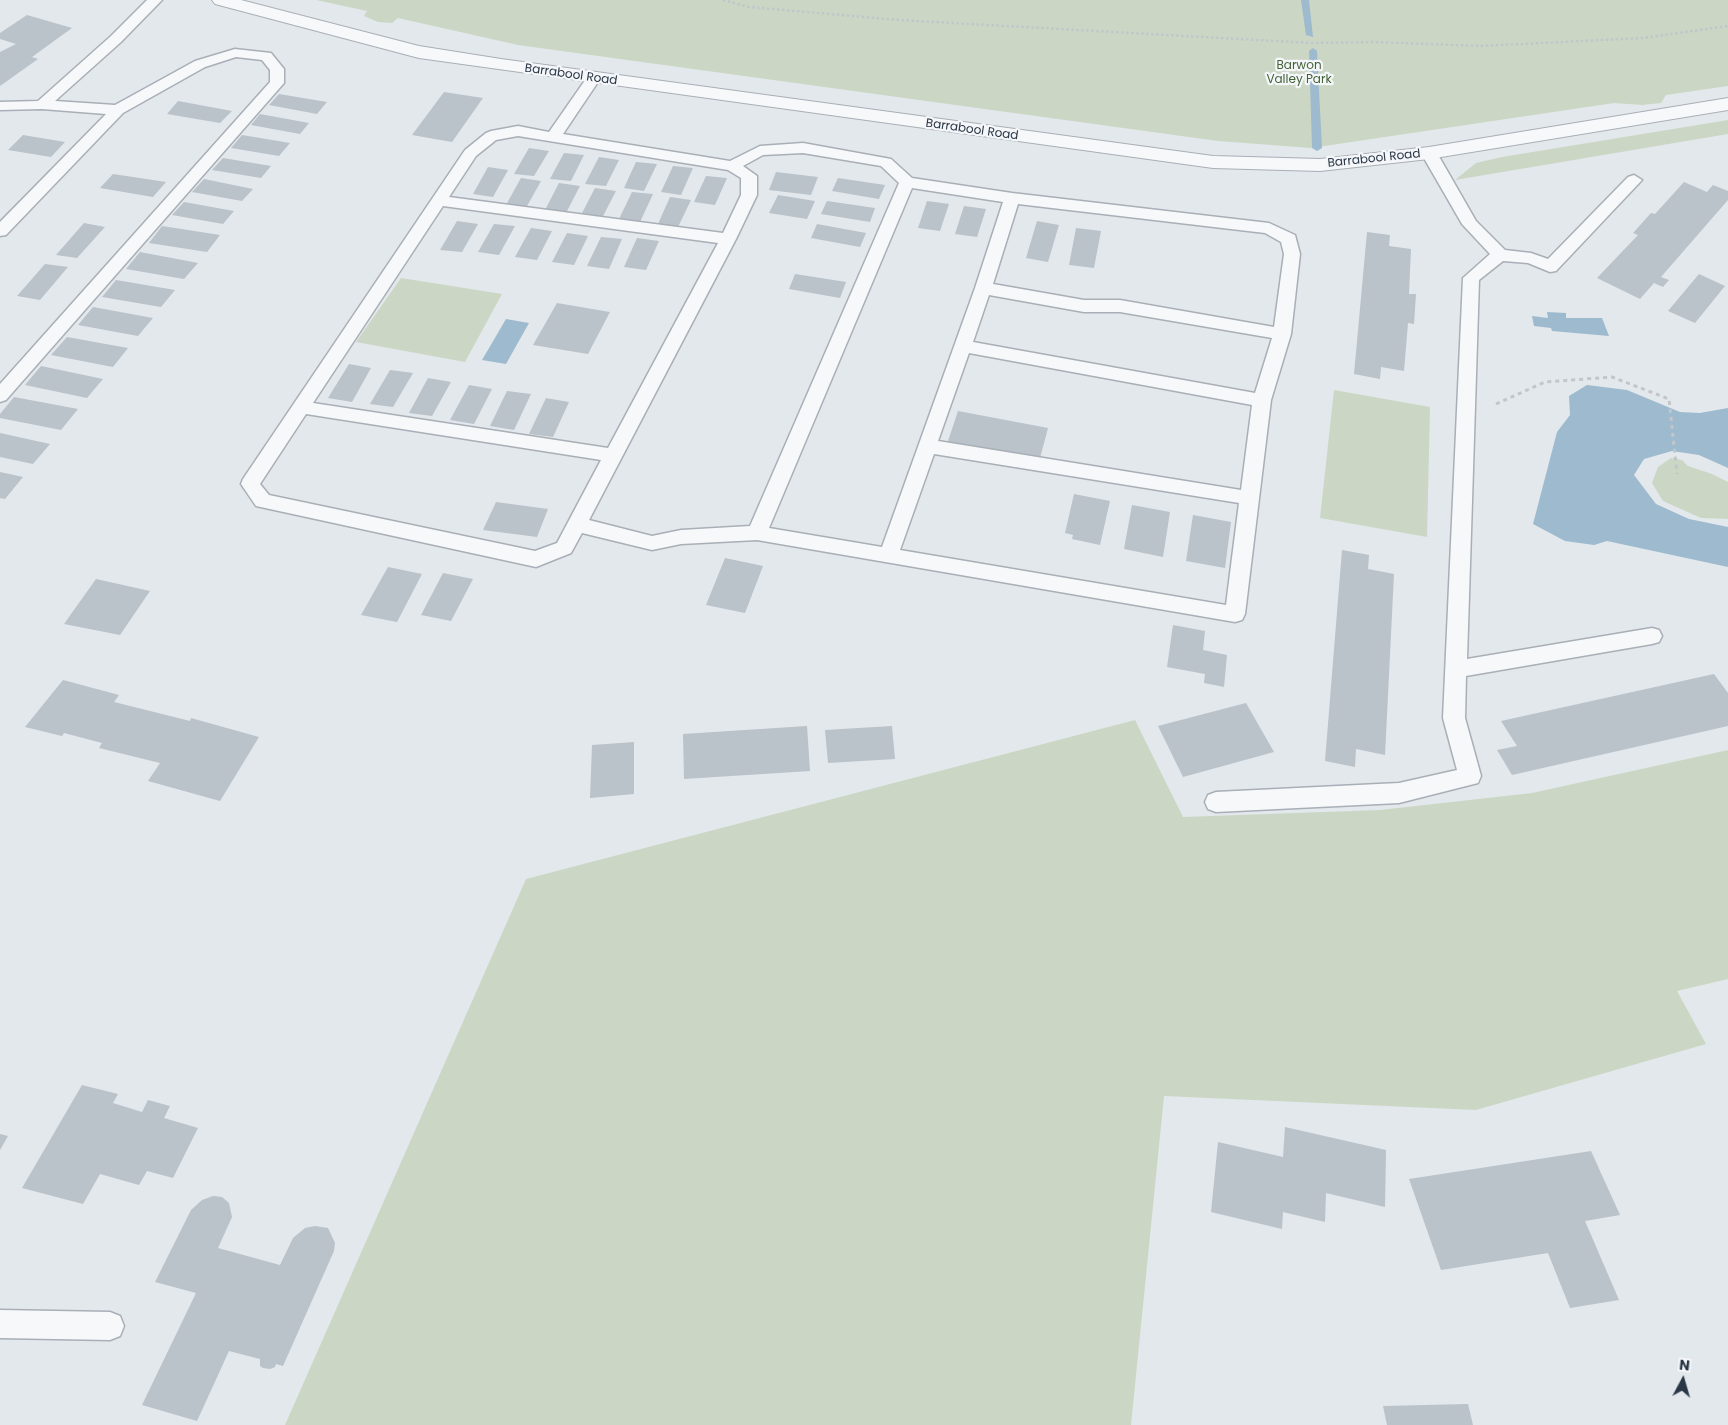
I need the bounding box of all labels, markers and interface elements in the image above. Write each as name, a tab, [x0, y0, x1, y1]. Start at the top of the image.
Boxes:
park label: Barwon Valley Park	[1266, 59, 1332, 87]
street label: Barrabool Road	[524, 61, 618, 89]
street label: Barrabool Road	[925, 116, 1019, 144]
street label: Barrabool Road	[1327, 147, 1421, 171]
north arrow	[1658, 1355, 1708, 1405]
text: N	[1678, 1355, 1691, 1376]

